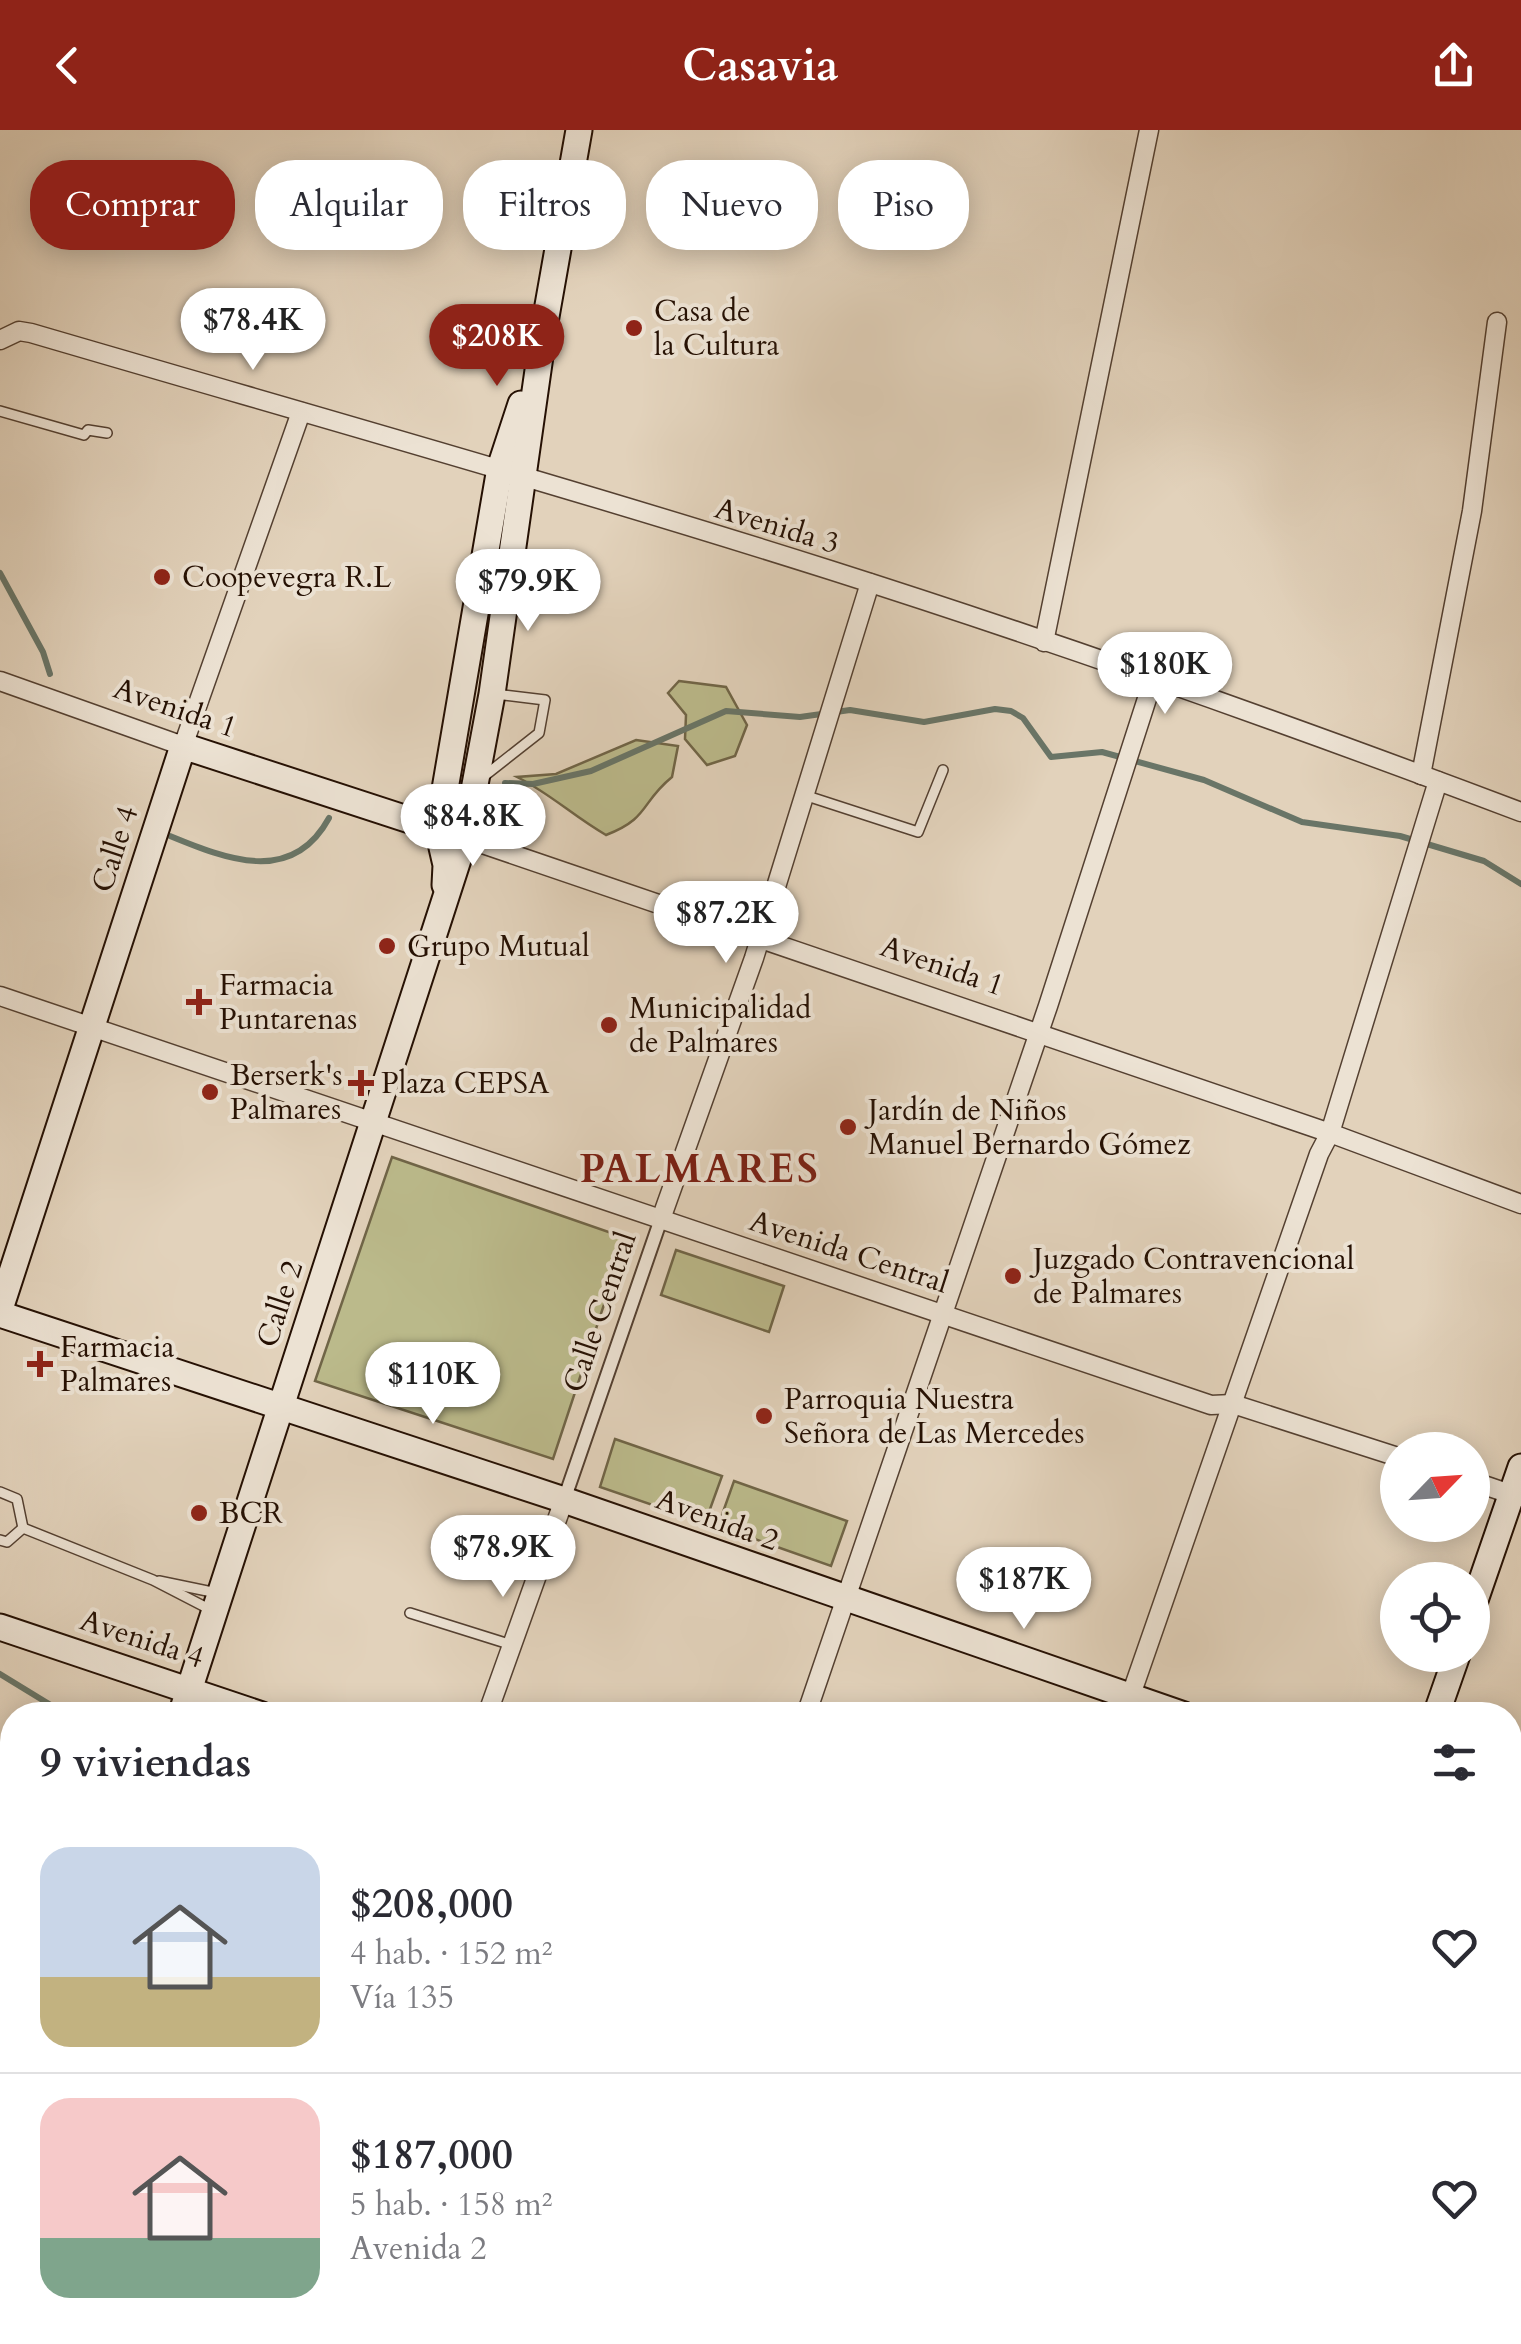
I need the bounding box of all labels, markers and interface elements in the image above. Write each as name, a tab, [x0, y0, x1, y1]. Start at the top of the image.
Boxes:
text: Casavia	[682, 35, 839, 96]
icon: back	[40, 38, 95, 93]
icon: share	[1426, 38, 1481, 93]
chip: Comprar	[30, 160, 235, 250]
chip: Alquilar	[255, 160, 443, 250]
chip: Filtros	[463, 160, 626, 250]
chip: Nuevo	[646, 160, 818, 250]
chip: Piso	[838, 160, 969, 250]
pin: $78.4K	[172, 288, 334, 373]
place label: Casa de la Cultura	[654, 291, 780, 366]
text: $78.4K	[203, 298, 303, 342]
pin: $208K	[427, 304, 567, 389]
text: $208K	[451, 314, 543, 358]
marker: Casa de la Cultura	[623, 317, 645, 339]
street label: Avenida 3	[710, 488, 844, 564]
pin: $79.9K	[447, 549, 609, 634]
place label: Coopevegra R.L	[182, 557, 392, 598]
text: $79.9K	[478, 559, 578, 603]
marker: Coopevegra R.L	[151, 566, 173, 588]
pin: $180K	[1095, 632, 1235, 717]
text: $180K	[1119, 642, 1211, 686]
street label: Avenida 1	[108, 668, 242, 748]
pin: $84.8K	[392, 784, 554, 869]
text: $84.8K	[423, 794, 523, 838]
street label: Calle 4	[82, 801, 148, 897]
pin: $87.2K	[645, 881, 807, 966]
text: $87.2K	[676, 891, 776, 935]
place label: Grupo Mutual	[407, 926, 590, 967]
street label: Avenida 1	[875, 926, 1009, 1006]
marker: Grupo Mutual	[376, 935, 398, 957]
place label: Farmacia Puntarenas	[219, 965, 357, 1040]
place label: Municipalidad de Palmares	[629, 988, 811, 1063]
marker: Farmacia Puntarenas	[188, 991, 210, 1013]
marker: Municipalidad de Palmares	[598, 1014, 620, 1036]
place label: Berserk's Palmares	[230, 1055, 342, 1130]
place label: Plaza CEPSA	[381, 1063, 550, 1104]
marker: Plaza CEPSA	[350, 1072, 372, 1094]
marker: Berserk's Palmares	[199, 1081, 221, 1103]
place label: Jardín de Niños Manuel Bernardo Gómez	[864, 1090, 1191, 1165]
marker: Jardín de Niños Manuel Bernardo Gómez	[837, 1116, 859, 1138]
district label: PALMARES	[580, 1142, 820, 1197]
street label: Avenida Central	[744, 1200, 954, 1304]
street label: Calle Central	[553, 1226, 647, 1398]
place label: Juzgado Contravencional de Palmares	[1029, 1239, 1355, 1314]
street label: Calle 2	[247, 1256, 313, 1352]
marker: Juzgado Contravencional de Palmares	[1002, 1265, 1024, 1287]
place label: Farmacia Palmares	[60, 1327, 174, 1402]
pin: $110K	[363, 1342, 503, 1427]
text: $110K	[387, 1352, 479, 1396]
marker: Farmacia Palmares	[29, 1353, 51, 1375]
place label: Parroquia Nuestra Señora de Las Mercedes	[784, 1379, 1084, 1454]
marker: Parroquia Nuestra Señora de Las Mercedes	[753, 1405, 775, 1427]
north arrow	[1380, 1432, 1490, 1542]
map controls	[1380, 1432, 1490, 1672]
street label: Avenida 2	[650, 1479, 784, 1561]
place label: BCR	[219, 1493, 283, 1534]
marker: BCR	[188, 1502, 210, 1524]
pin: $78.9K	[422, 1515, 584, 1600]
text: $78.9K	[453, 1525, 553, 1569]
pin: $187K	[954, 1547, 1094, 1632]
text: $187K	[978, 1557, 1070, 1601]
button: locate	[1380, 1562, 1490, 1672]
street label: Avenida 4	[75, 1600, 209, 1678]
text: 9 viviendas	[40, 1734, 251, 1791]
icon: filters	[1427, 1735, 1482, 1790]
text: $208,000	[350, 1875, 513, 1932]
icon: home	[120, 1887, 240, 2007]
icon: heart	[1427, 1920, 1482, 1975]
text: 4 hab. · 152 m²	[350, 1932, 553, 1976]
text: Vía 135	[350, 1976, 454, 2020]
text: $187,000	[350, 2126, 513, 2183]
icon: home	[120, 2138, 240, 2258]
icon: heart	[1427, 2171, 1482, 2226]
text: 5 hab. · 158 m²	[350, 2183, 553, 2227]
text: Avenida 2	[350, 2227, 487, 2271]

